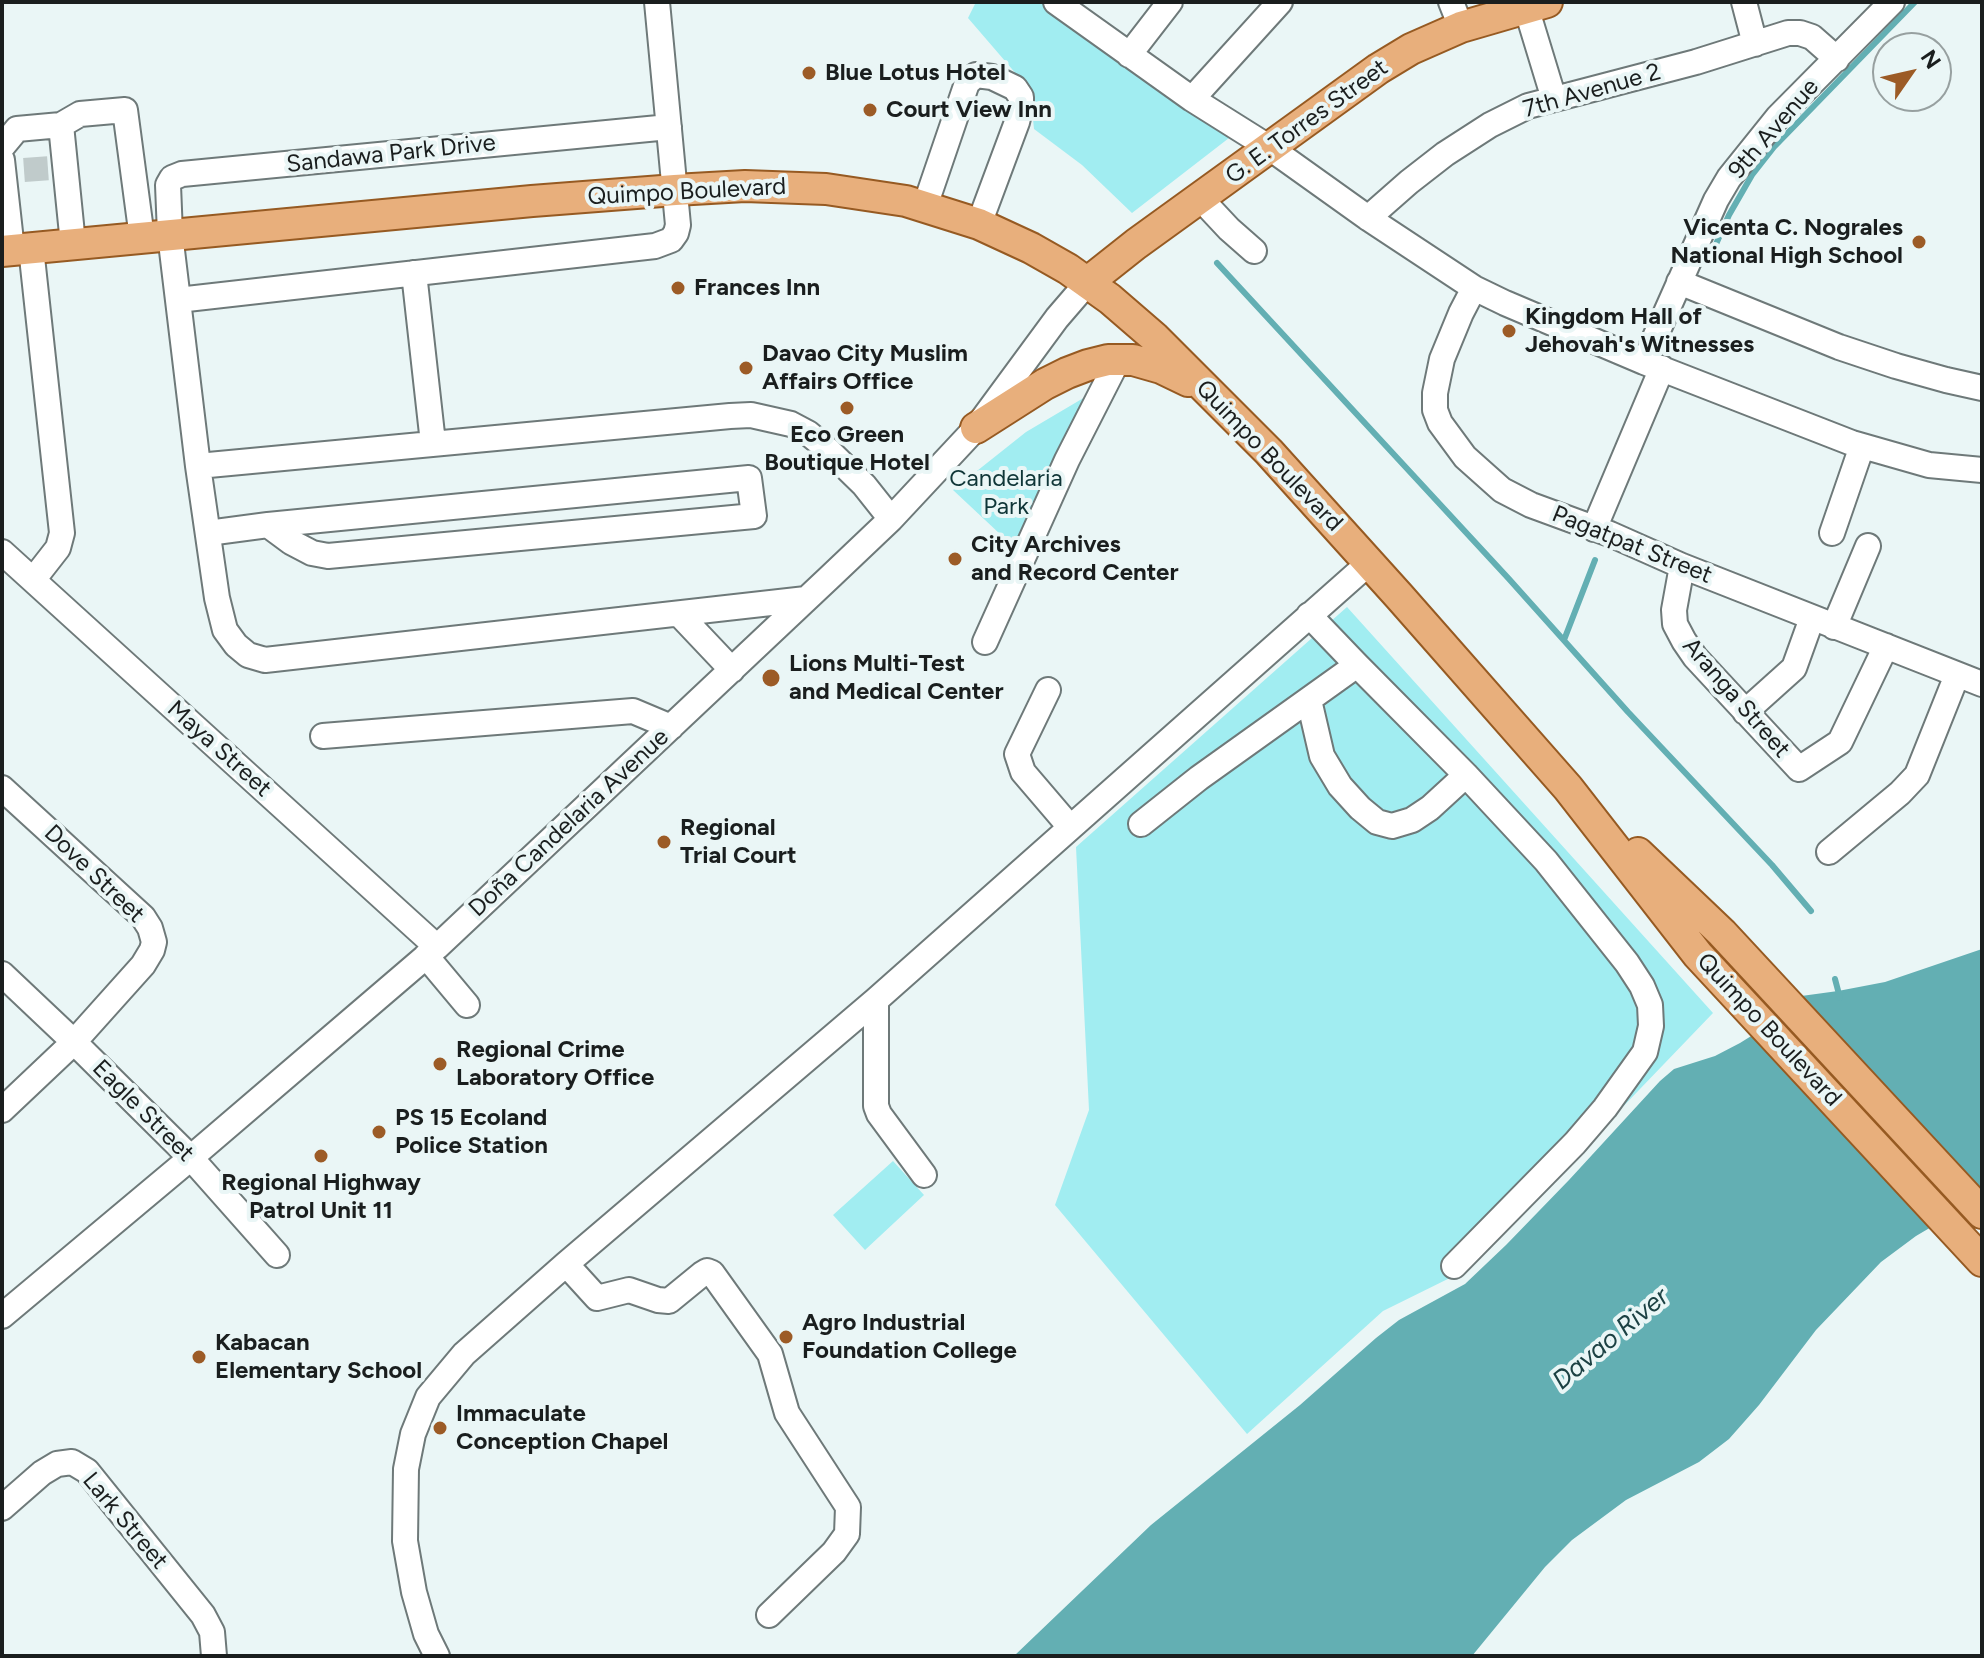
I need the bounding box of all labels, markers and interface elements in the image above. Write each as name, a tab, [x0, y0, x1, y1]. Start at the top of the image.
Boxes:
north arrow	[1872, 32, 1952, 112]
text: N	[1915, 45, 1947, 74]
street label: G. E. Torres Street	[1220, 53, 1394, 191]
street label: 7th Avenue 2	[1520, 58, 1664, 124]
place label: Blue Lotus Hotel	[825, 59, 1006, 87]
marker: Blue Lotus Hotel	[800, 64, 818, 82]
street label: 9th Avenue	[1723, 73, 1825, 185]
place label: Court View Inn	[886, 96, 1052, 124]
marker: Court View Inn	[861, 101, 879, 119]
street label: Sandawa Park Drive	[285, 129, 497, 179]
street label: Quimpo Boulevard	[587, 172, 787, 212]
place label: Vicenta C. Nograles National High School	[1670, 214, 1903, 270]
marker: Vicenta C. Nograles National High School	[1910, 233, 1928, 251]
place label: Frances Inn	[694, 274, 820, 302]
marker: Frances Inn	[669, 279, 687, 297]
place label: Kingdom Hall of Jehovah's Witnesses	[1525, 303, 1754, 359]
marker: Kingdom Hall of Jehovah's Witnesses	[1500, 322, 1518, 340]
place label: Davao City Muslim Affairs Office	[762, 340, 968, 396]
marker: Davao City Muslim Affairs Office	[737, 359, 755, 377]
street label: Quimpo Boulevard	[1190, 374, 1348, 538]
marker: Eco Green Boutique Hotel	[838, 399, 856, 417]
place label: Eco Green Boutique Hotel	[764, 421, 930, 477]
park label: Candelaria Park	[949, 465, 1063, 521]
street label: Pagatpat Street	[1548, 500, 1716, 590]
place label: City Archives and Record Center	[971, 531, 1178, 587]
marker: City Archives and Record Center	[946, 550, 964, 568]
street label: Aranga Street	[1676, 632, 1796, 764]
place label: Lions Multi-Test and Medical Center	[789, 650, 1004, 706]
marker: Lions Multi-Test and Medical Center	[760, 667, 782, 689]
street label: Maya Street	[161, 695, 277, 803]
street label: Doña Candelaria Avenue	[463, 723, 675, 923]
place label: Regional Trial Court	[680, 814, 797, 870]
street label: Dove Street	[38, 819, 150, 929]
marker: Regional Trial Court	[655, 833, 673, 851]
street label: Quimpo Boulevard	[1691, 947, 1847, 1113]
place label: Regional Crime Laboratory Office	[456, 1036, 654, 1092]
street label: Eagle Street	[86, 1054, 200, 1168]
marker: Regional Crime Laboratory Office	[431, 1055, 449, 1073]
place label: PS 15 Ecoland Police Station	[395, 1104, 548, 1160]
marker: PS 15 Ecoland Police Station	[370, 1123, 388, 1141]
marker: Regional Highway Patrol Unit 11	[312, 1147, 330, 1165]
place label: Regional Highway Patrol Unit 11	[221, 1169, 421, 1225]
water label: Davao River	[1547, 1281, 1675, 1397]
place label: Agro Industrial Foundation College	[802, 1309, 1017, 1365]
marker: Agro Industrial Foundation College	[777, 1328, 795, 1346]
place label: Kabacan Elementary School	[215, 1329, 422, 1385]
marker: Kabacan Elementary School	[190, 1348, 208, 1366]
place label: Immaculate Conception Chapel	[456, 1400, 669, 1456]
marker: Immaculate Conception Chapel	[431, 1419, 449, 1437]
street label: Lark Street	[76, 1467, 174, 1575]

